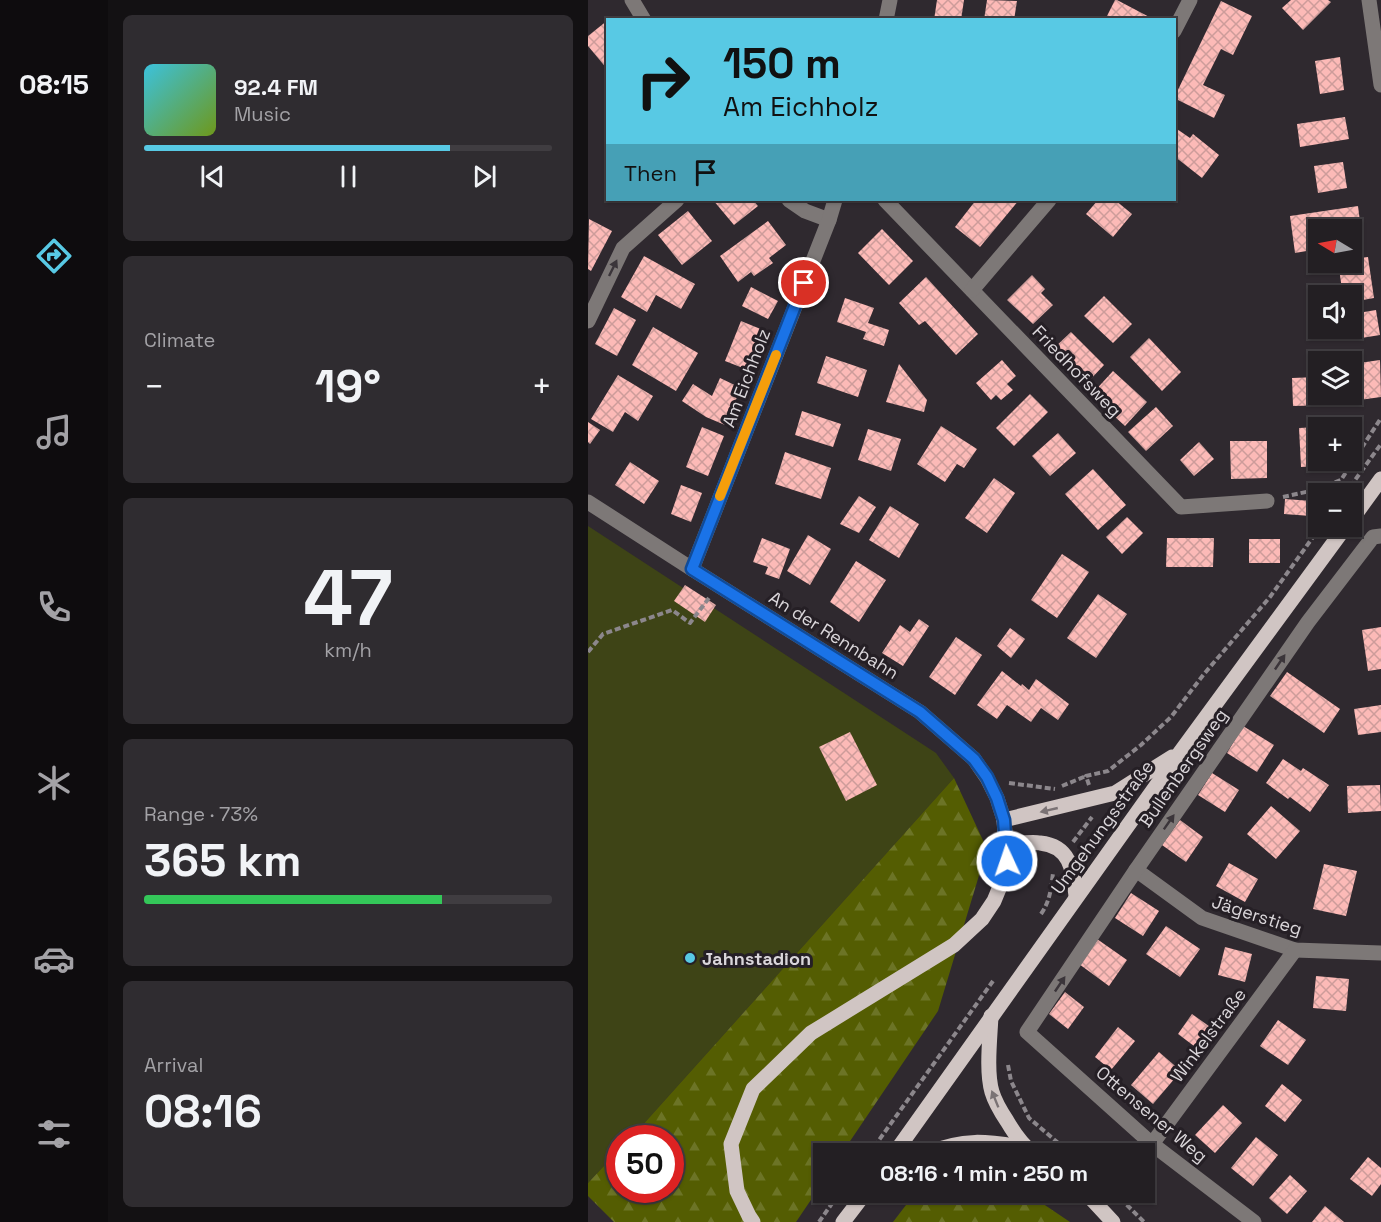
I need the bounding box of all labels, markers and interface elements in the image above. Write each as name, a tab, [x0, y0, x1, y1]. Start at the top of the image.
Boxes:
text: 150 m	[723, 37, 841, 90]
icon: right	[624, 42, 702, 120]
text: 08:15	[19, 67, 89, 102]
text: 92.4 FM	[234, 73, 318, 101]
text: Am Eichholz	[723, 89, 879, 124]
text: Music	[234, 101, 291, 127]
icon: arrive	[689, 156, 722, 189]
text: Then	[624, 159, 677, 187]
icon: previous	[196, 160, 229, 193]
icon: pause	[332, 160, 365, 193]
icon: next	[468, 160, 501, 193]
north arrow	[1308, 219, 1362, 273]
map controls	[1308, 219, 1362, 537]
icon: directions	[33, 235, 75, 277]
pin	[778, 257, 829, 308]
one-way arrow	[609, 260, 618, 277]
icon: arrive	[787, 266, 820, 299]
button: sound	[1308, 285, 1362, 339]
street label: Friedhofsweg	[1028, 320, 1126, 422]
street label: Am Eichholz	[717, 325, 775, 431]
text: Climate	[144, 327, 215, 353]
button: layers	[1308, 351, 1362, 405]
text: 19°	[315, 358, 381, 415]
text: −	[144, 366, 164, 408]
text: +	[532, 366, 552, 408]
icon: music	[33, 411, 75, 453]
button: +	[1308, 417, 1362, 471]
button: −	[1308, 483, 1362, 537]
text: 47	[303, 548, 393, 648]
icon: phone	[33, 586, 75, 628]
street label: An der Rennbahn	[765, 586, 903, 684]
text: km/h	[324, 637, 372, 663]
one-way arrow	[1274, 654, 1285, 670]
street label: Bullenbergsweg	[1134, 704, 1232, 832]
street label: Umgehungsstraße	[1046, 756, 1158, 898]
icon: climate	[33, 762, 75, 804]
text: Range · 73%	[144, 801, 258, 827]
one-way arrow	[1039, 805, 1058, 815]
one-way arrow	[1163, 815, 1175, 831]
position arrow	[975, 829, 1039, 893]
text: 365 km	[144, 832, 301, 889]
street label: Jägerstieg	[1209, 890, 1305, 940]
icon: car	[33, 938, 75, 980]
place label: Jahnstadion	[702, 947, 811, 970]
marker: Jahnstadion	[683, 951, 697, 965]
one-way arrow	[1054, 976, 1066, 992]
street label: Winkelstraße	[1165, 983, 1251, 1087]
text: Arrival	[144, 1052, 203, 1078]
street label: Ottensener Weg	[1092, 1061, 1212, 1167]
text: 08:16	[144, 1083, 262, 1140]
one-way arrow	[990, 1089, 1000, 1107]
icon: filters	[33, 1113, 75, 1155]
speed limit sign: 50	[606, 1125, 684, 1203]
text: 08:16 · 1 min · 250 m	[880, 1159, 1088, 1187]

